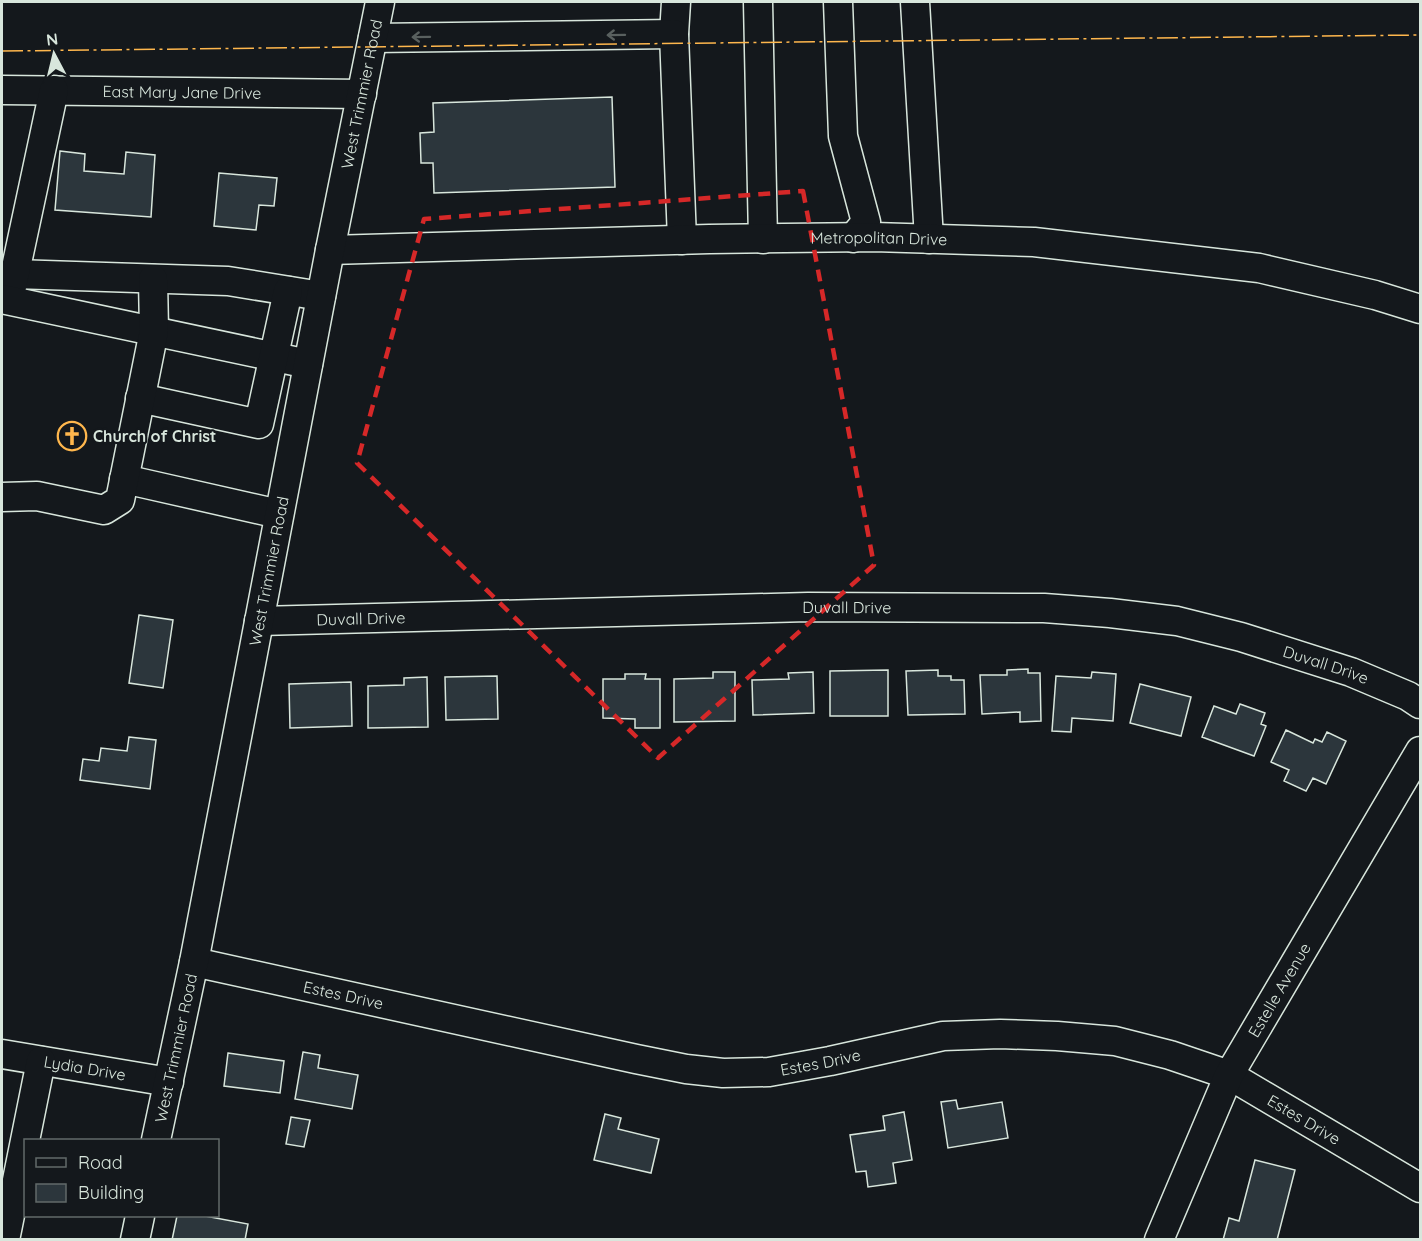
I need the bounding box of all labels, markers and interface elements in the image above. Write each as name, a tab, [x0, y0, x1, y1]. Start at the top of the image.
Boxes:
street label: West Trimmier Road	[337, 18, 386, 170]
north arrow	[24, 24, 84, 84]
text: N	[45, 28, 59, 50]
one-way arrow	[606, 29, 626, 41]
one-way arrow	[411, 31, 431, 43]
street label: East Mary Jane Drive	[102, 81, 261, 103]
street label: Metropolitan Drive	[810, 227, 948, 249]
church icon: Church of Christ	[56, 420, 88, 452]
place label: Church of Christ	[93, 426, 216, 446]
street label: West Trimmier Road	[245, 495, 293, 648]
street label: Duvall Drive	[802, 597, 891, 617]
street label: Duvall Drive	[316, 607, 406, 630]
street label: Duvall Drive	[1281, 641, 1372, 688]
street label: Estelle Avenue	[1244, 939, 1315, 1041]
street label: West Trimmier Road	[150, 972, 201, 1124]
street label: Estes Drive	[302, 976, 385, 1013]
street label: Estes Drive	[779, 1045, 862, 1080]
street label: Lydia Drive	[42, 1051, 127, 1085]
street label: Estes Drive	[1264, 1090, 1344, 1149]
legend	[24, 1139, 219, 1217]
text: Road	[78, 1151, 123, 1174]
text: Building	[78, 1181, 144, 1204]

